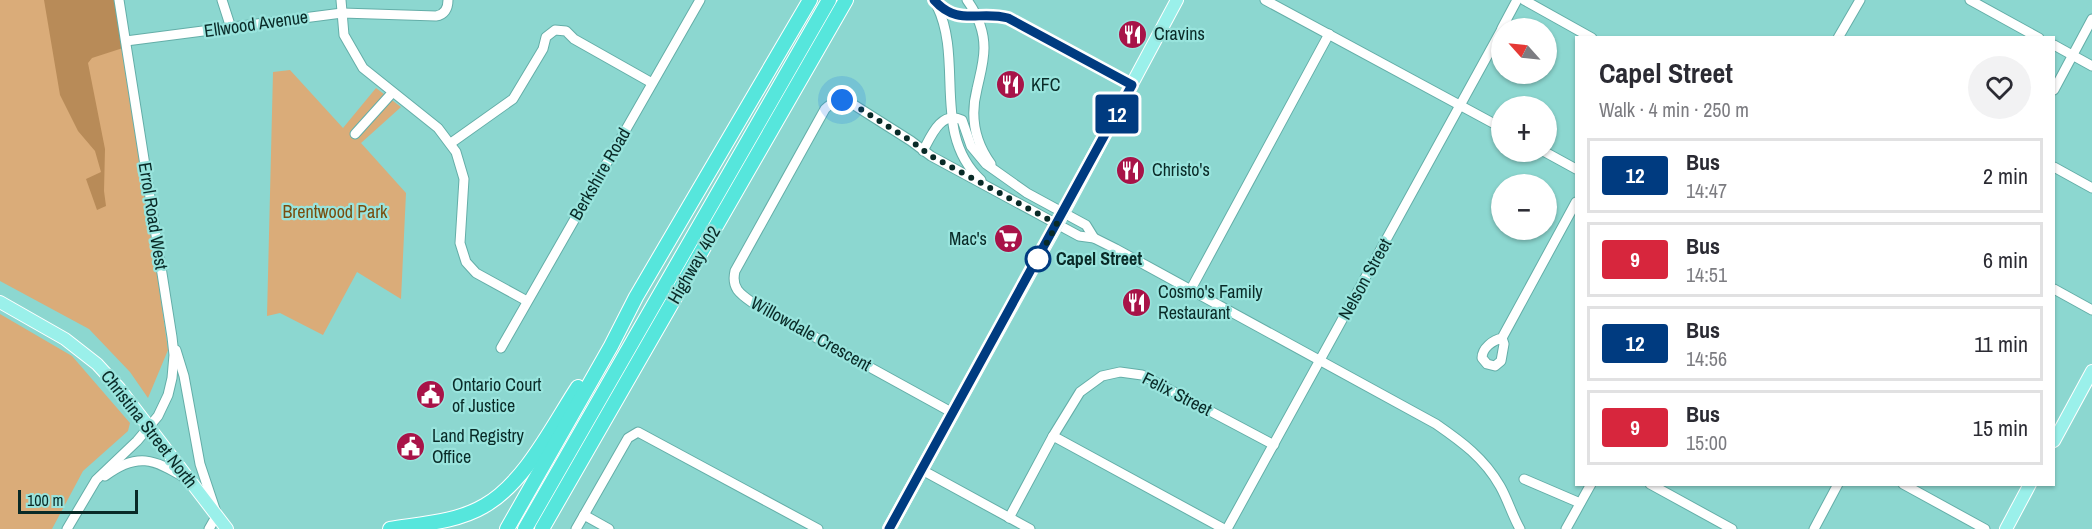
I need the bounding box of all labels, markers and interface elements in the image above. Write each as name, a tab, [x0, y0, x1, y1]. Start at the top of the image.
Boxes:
street label: Ellwood Avenue	[202, 4, 310, 43]
restaurant icon: Cravins	[1117, 18, 1149, 50]
north arrow	[1491, 18, 1557, 84]
map controls	[1491, 18, 1557, 240]
place label: Cravins	[1154, 21, 1205, 46]
text: Capel Street	[1599, 54, 1733, 92]
button: heart	[1968, 56, 2031, 119]
restaurant icon: KFC	[994, 69, 1026, 101]
place label: KFC	[1031, 72, 1061, 97]
your location	[827, 85, 857, 115]
line badge: 12	[1090, 94, 1144, 134]
button: +	[1491, 96, 1557, 162]
text: Walk · 4 min · 250 m	[1599, 96, 1749, 123]
text: 12	[1107, 100, 1127, 129]
street label: Berkshire Road	[563, 123, 636, 224]
text: Bus	[1686, 147, 1720, 177]
restaurant icon: Christo's	[1115, 154, 1147, 186]
place label: Christo's	[1152, 157, 1210, 182]
street label: Errol Road West	[133, 161, 174, 271]
text: 12	[1625, 161, 1645, 190]
text: 2 min	[1983, 161, 2028, 191]
button: −	[1491, 174, 1557, 240]
text: 14:47	[1686, 177, 1727, 204]
park label: Brentwood Park	[282, 199, 388, 224]
street label: Highway 402	[661, 221, 726, 308]
supermarket icon: Mac's	[992, 223, 1024, 255]
place label: Mac's	[949, 226, 987, 251]
text: Bus	[1686, 231, 1720, 261]
street label: Nelson Street	[1332, 234, 1397, 324]
text: 9	[1630, 245, 1640, 274]
text: 6 min	[1983, 245, 2028, 275]
marker: Capel Street	[1025, 246, 1051, 272]
place label: Capel Street	[1056, 246, 1142, 271]
text: 14:51	[1686, 261, 1727, 288]
place label: Cosmo's Family Restaurant	[1158, 279, 1263, 325]
restaurant icon: Cosmo's Family Restaurant	[1121, 286, 1153, 318]
street label: Willowdale Crescent	[746, 290, 876, 377]
text: Bus	[1686, 315, 1720, 345]
text: 12	[1625, 329, 1645, 358]
text: 11 min	[1974, 329, 2028, 359]
text: 14:56	[1686, 345, 1727, 372]
street label: Christina Street North	[95, 364, 203, 493]
street label: Felix Street	[1138, 365, 1216, 422]
place label: Ontario Court of Justice	[452, 372, 541, 418]
public building icon: Ontario Court of Justice	[415, 379, 447, 411]
text: Bus	[1686, 399, 1720, 429]
text: 9	[1630, 413, 1640, 442]
text: 15 min	[1973, 413, 2028, 443]
place label: Land Registry Office	[432, 423, 525, 469]
text: 15:00	[1686, 429, 1727, 456]
public building icon: Land Registry Office	[395, 430, 427, 462]
scale bar	[18, 487, 138, 514]
text: 100 m	[27, 489, 63, 511]

